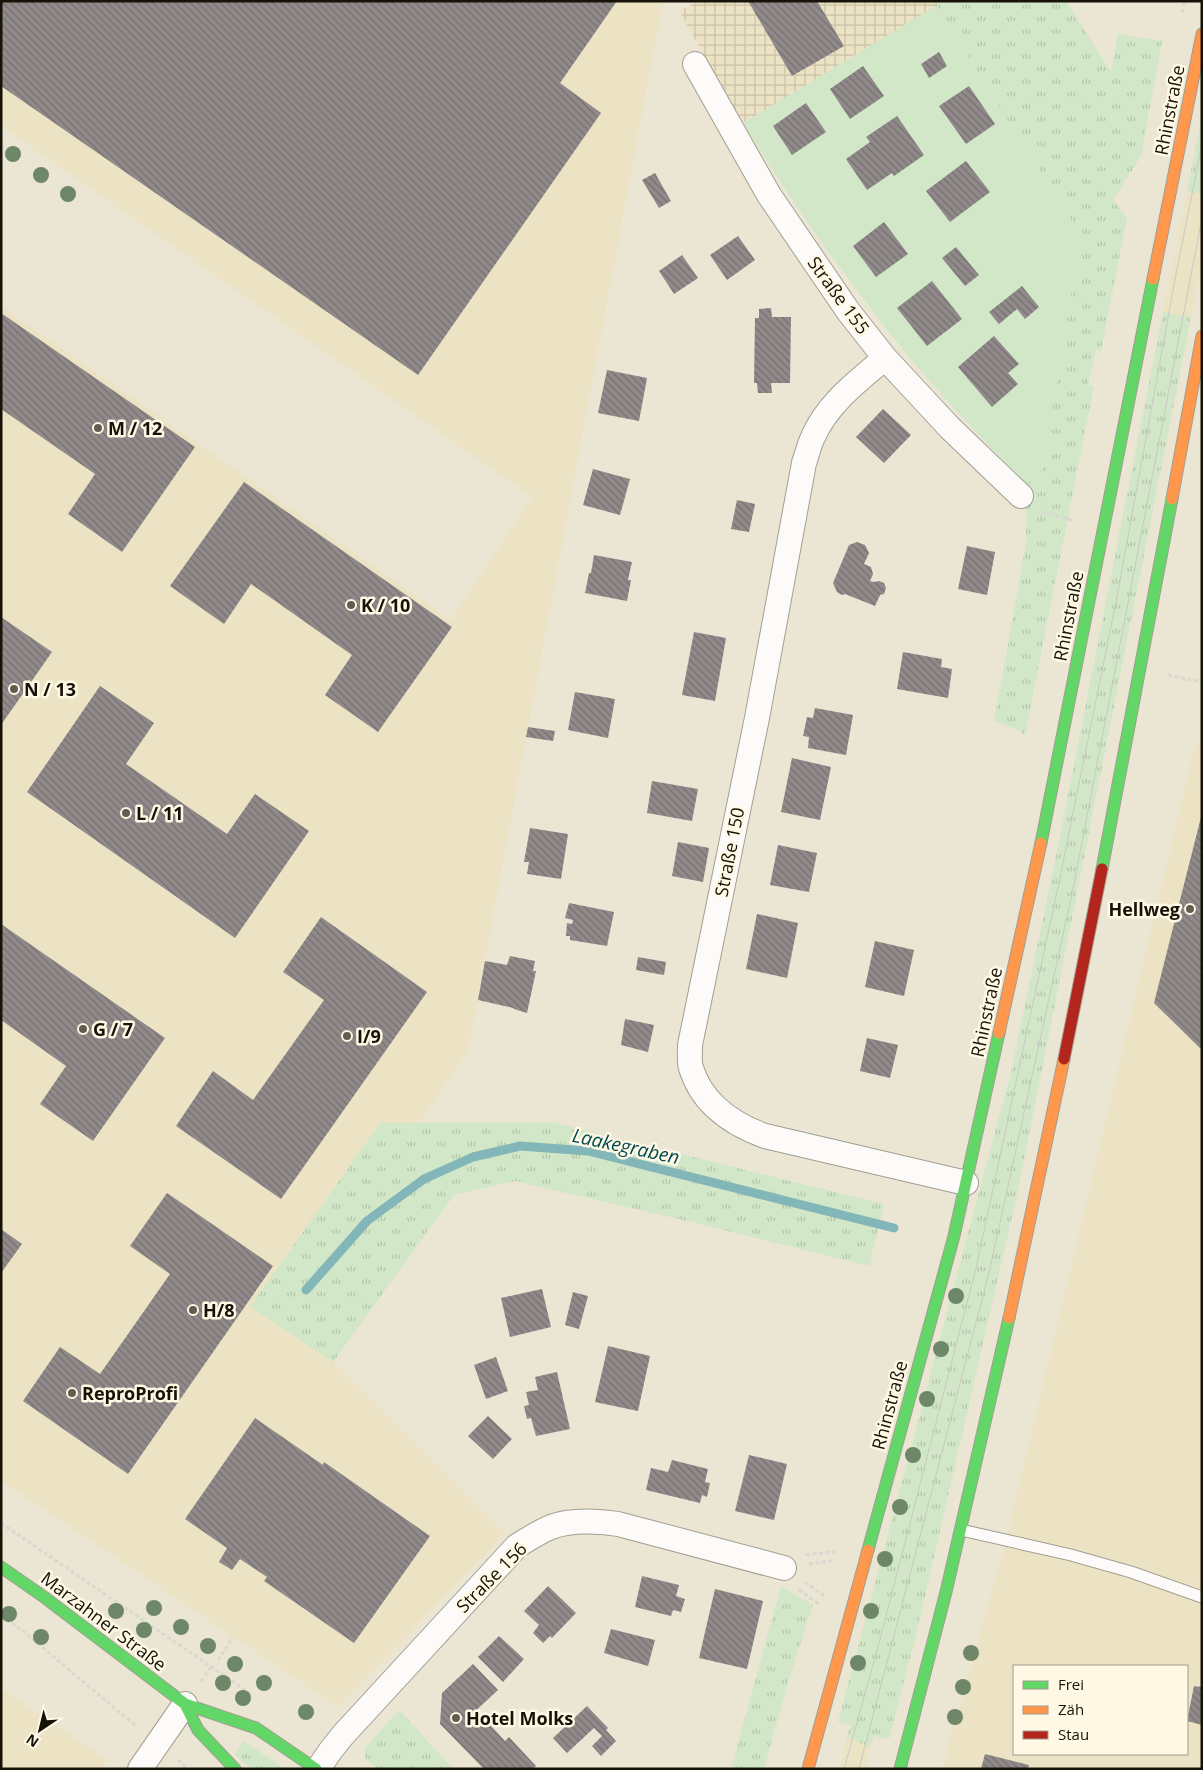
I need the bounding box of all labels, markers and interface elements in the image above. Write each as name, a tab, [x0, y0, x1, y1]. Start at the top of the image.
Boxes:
street label: Rhinstraße	[1148, 63, 1190, 157]
street label: Straße 155	[803, 251, 875, 339]
place label: M / 12	[108, 416, 162, 440]
marker: M / 12	[92, 422, 104, 434]
street label: Rhinstraße	[1047, 569, 1089, 663]
place label: K / 10	[361, 593, 410, 617]
marker: K / 10	[345, 599, 357, 611]
place label: N / 13	[24, 677, 76, 701]
marker: N / 13	[8, 683, 20, 695]
place label: L / 11	[136, 801, 184, 825]
street label: Straße 150	[709, 805, 749, 899]
marker: L / 11	[120, 807, 132, 819]
place label: Hellweg	[1108, 897, 1180, 921]
marker: Hellweg	[1184, 903, 1196, 915]
street label: Rhinstraße	[965, 965, 1007, 1059]
place label: G / 7	[93, 1017, 133, 1041]
marker: G / 7	[77, 1023, 89, 1035]
place label: I/9	[357, 1024, 381, 1048]
marker: I/9	[341, 1030, 353, 1042]
water label: Laakegraben	[570, 1122, 682, 1170]
place label: H/8	[203, 1298, 235, 1322]
marker: H/8	[187, 1304, 199, 1316]
street label: Rhinstraße	[866, 1358, 912, 1452]
place label: ReproProfi	[82, 1381, 178, 1405]
marker: ReproProfi	[66, 1387, 78, 1399]
street label: Straße 156	[451, 1537, 531, 1617]
street label: Marzahner Straße	[36, 1566, 172, 1676]
legend	[1013, 1665, 1188, 1755]
text: Frei	[1058, 1674, 1084, 1694]
text: Zäh	[1058, 1699, 1084, 1719]
north arrow	[15, 1705, 65, 1755]
place label: Hotel Molks	[466, 1706, 573, 1730]
marker: Hotel Molks	[450, 1712, 462, 1724]
text: Stau	[1058, 1724, 1089, 1744]
text: N	[22, 1730, 42, 1752]

